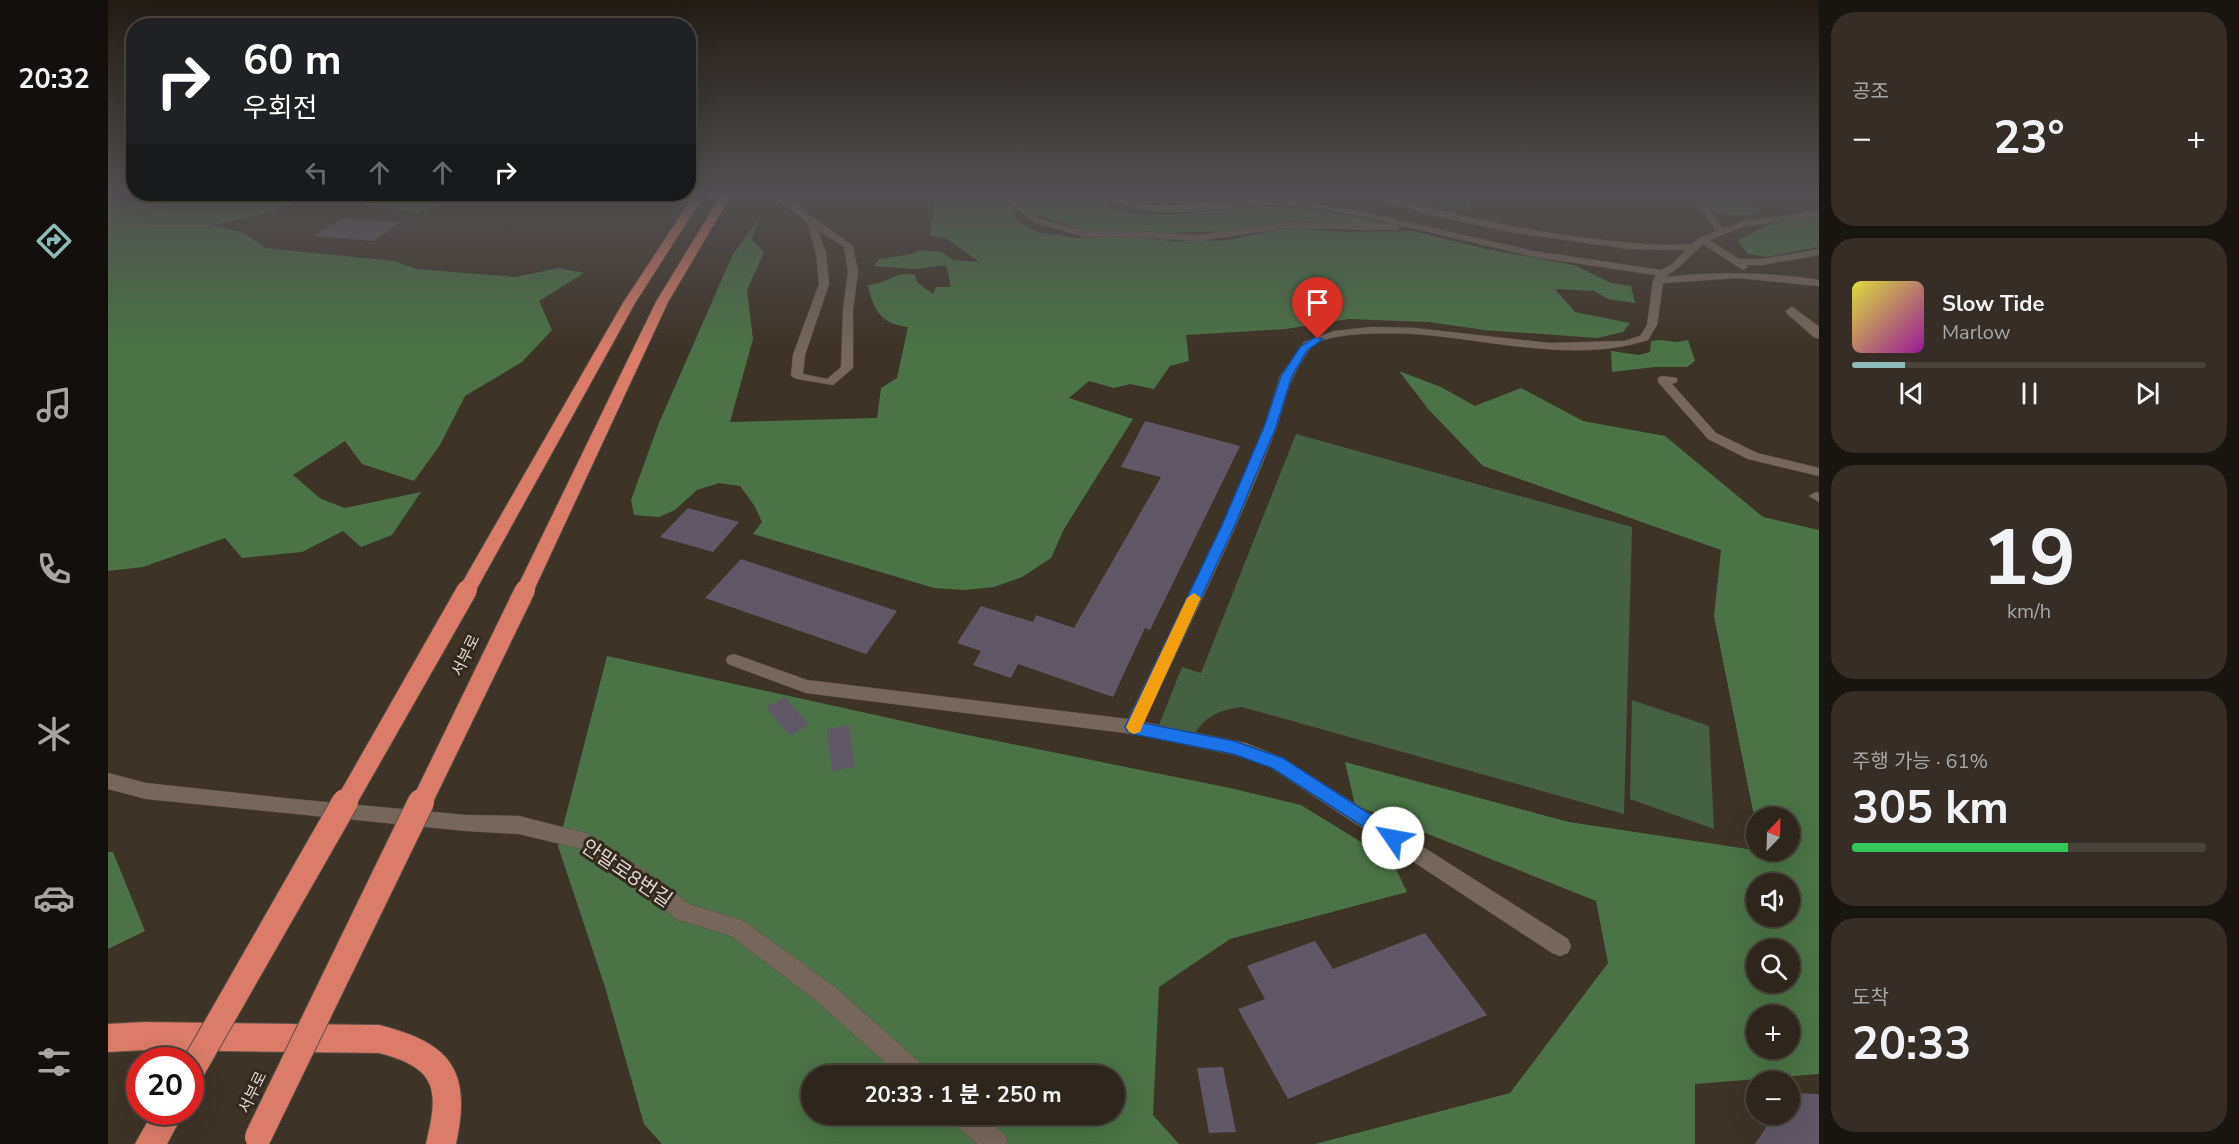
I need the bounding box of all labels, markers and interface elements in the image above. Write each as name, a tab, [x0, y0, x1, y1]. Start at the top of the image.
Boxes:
text: 60 m	[243, 32, 342, 89]
icon: right	[144, 42, 222, 120]
text: 20:32	[18, 61, 90, 98]
text: 공조	[1852, 78, 1889, 105]
text: 우회전	[243, 90, 318, 127]
text: 23°	[1993, 108, 2065, 169]
text: −	[1852, 116, 1872, 161]
text: +	[2186, 116, 2206, 161]
icon: left	[300, 156, 333, 189]
icon: ahead	[363, 156, 396, 189]
icon: ahead	[426, 156, 459, 189]
icon: right	[489, 156, 522, 189]
icon: directions	[33, 220, 75, 262]
pin	[1292, 277, 1343, 339]
icon: arrive	[1301, 286, 1334, 319]
text: Slow Tide	[1942, 289, 2044, 319]
text: Marlow	[1942, 319, 2010, 346]
icon: previous	[1895, 377, 1928, 410]
icon: pause	[2013, 377, 2046, 410]
icon: next	[2131, 377, 2164, 410]
icon: music	[33, 384, 75, 426]
text: 19	[1982, 505, 2076, 612]
icon: phone	[33, 548, 75, 590]
text: km/h	[2007, 598, 2051, 625]
street label: 서부로	[446, 631, 486, 680]
icon: climate	[33, 713, 75, 755]
text: 주행 가능 · 61%	[1852, 748, 1988, 775]
text: 305 km	[1852, 778, 2009, 839]
position arrow	[1361, 806, 1425, 870]
north arrow	[1746, 807, 1800, 861]
map controls	[1746, 807, 1800, 1125]
street label: 안말로8번길	[576, 833, 677, 914]
button: sound	[1746, 873, 1800, 927]
icon: car	[33, 877, 75, 919]
button: search	[1746, 939, 1800, 993]
text: 도착	[1852, 984, 1889, 1011]
button: +	[1746, 1005, 1800, 1059]
text: 20:33	[1852, 1014, 1971, 1075]
icon: filters	[33, 1041, 75, 1083]
speed limit sign: 20	[126, 1047, 204, 1125]
street label: 서부로	[233, 1068, 273, 1117]
button: −	[1746, 1071, 1800, 1125]
text: 20:33 · 1 분 · 250 m	[864, 1080, 1062, 1110]

